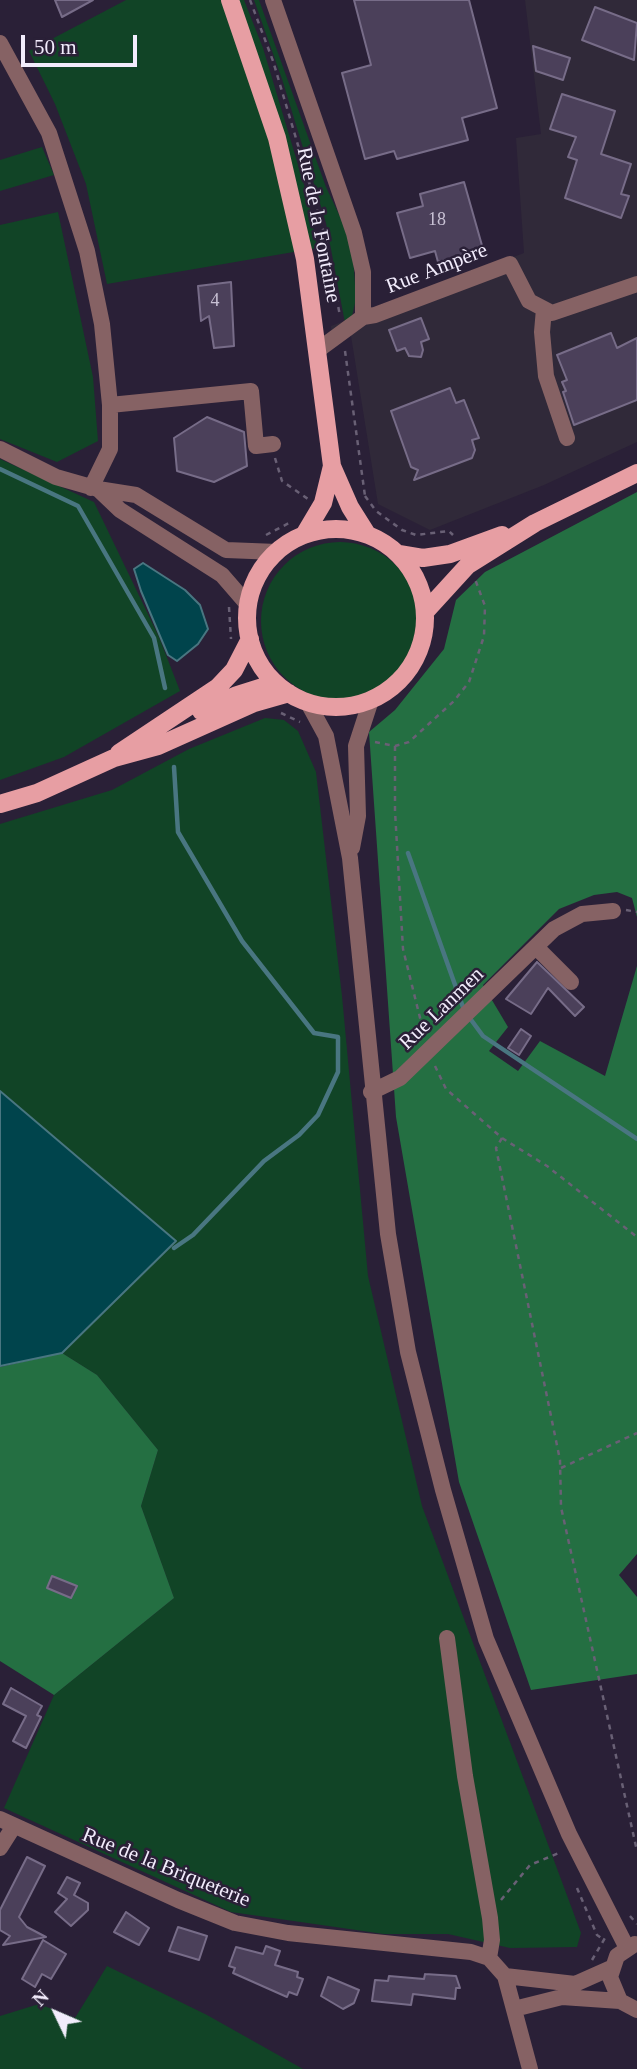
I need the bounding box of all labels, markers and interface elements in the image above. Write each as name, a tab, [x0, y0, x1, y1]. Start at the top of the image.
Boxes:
scale bar	[24, 21, 140, 65]
text: 50 m	[34, 35, 77, 59]
street label: Rue de la Fontaine	[291, 145, 345, 305]
house number: 18	[428, 209, 446, 231]
street label: Rue Ampère	[383, 238, 491, 300]
house number: 4	[210, 290, 220, 312]
street label: Rue Lanmen	[394, 962, 490, 1056]
street label: Rue de la Briqueterie	[78, 1823, 254, 1913]
north arrow	[21, 1978, 91, 2048]
text: N	[28, 1986, 53, 2010]

